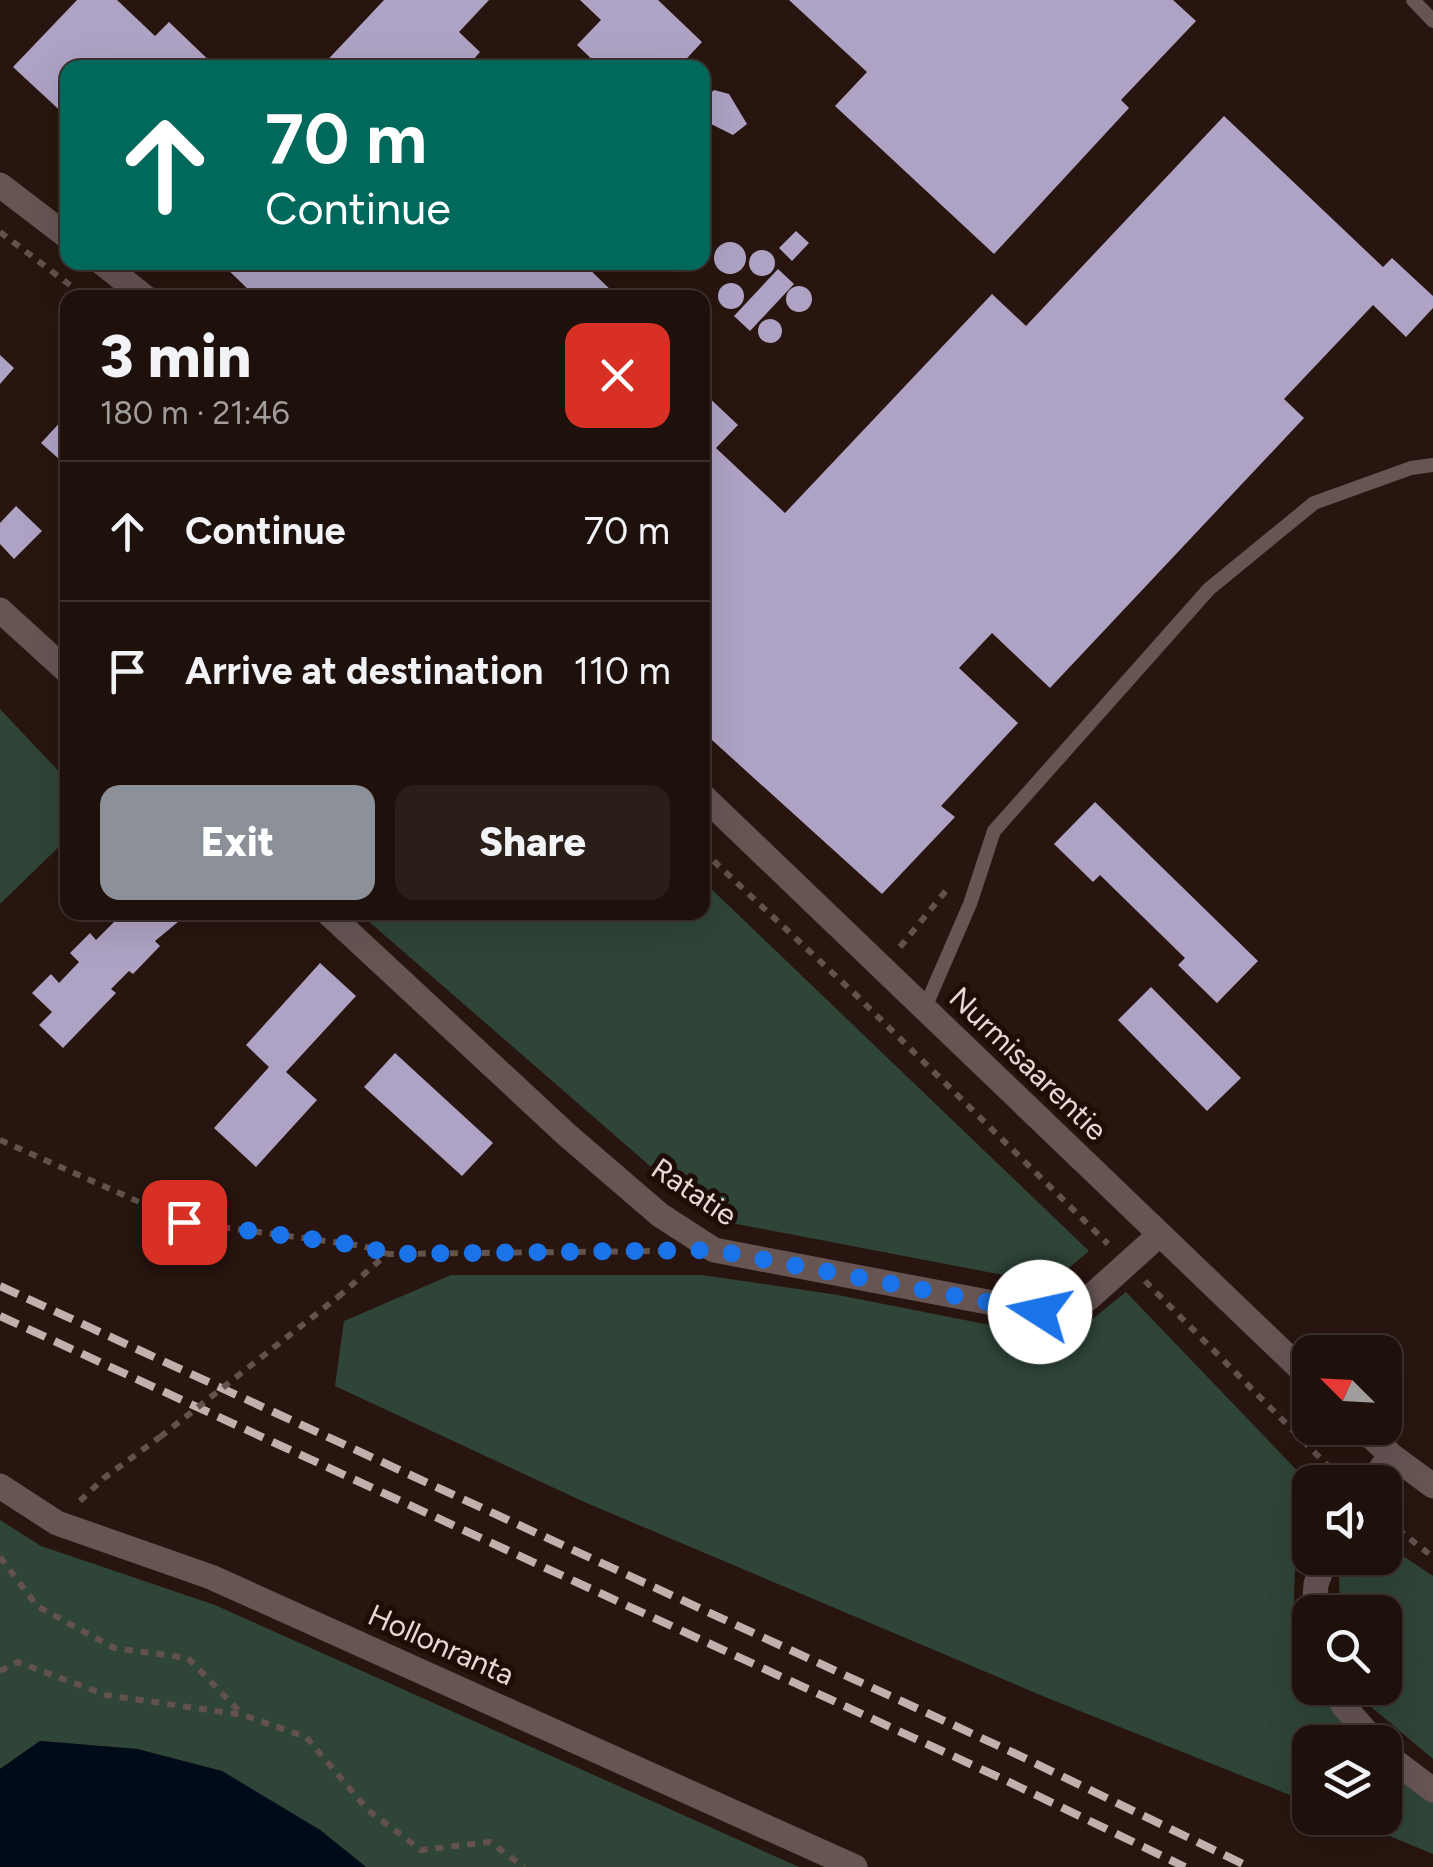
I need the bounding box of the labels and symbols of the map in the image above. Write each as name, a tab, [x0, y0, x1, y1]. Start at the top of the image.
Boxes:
street label: Nurmisaarentie	[942, 979, 1115, 1148]
street label: Ratatie	[644, 1150, 744, 1234]
pin	[142, 1180, 227, 1265]
position arrow	[988, 1260, 1092, 1364]
north arrow	[1292, 1335, 1402, 1445]
street label: Hollonranta	[362, 1596, 520, 1693]

